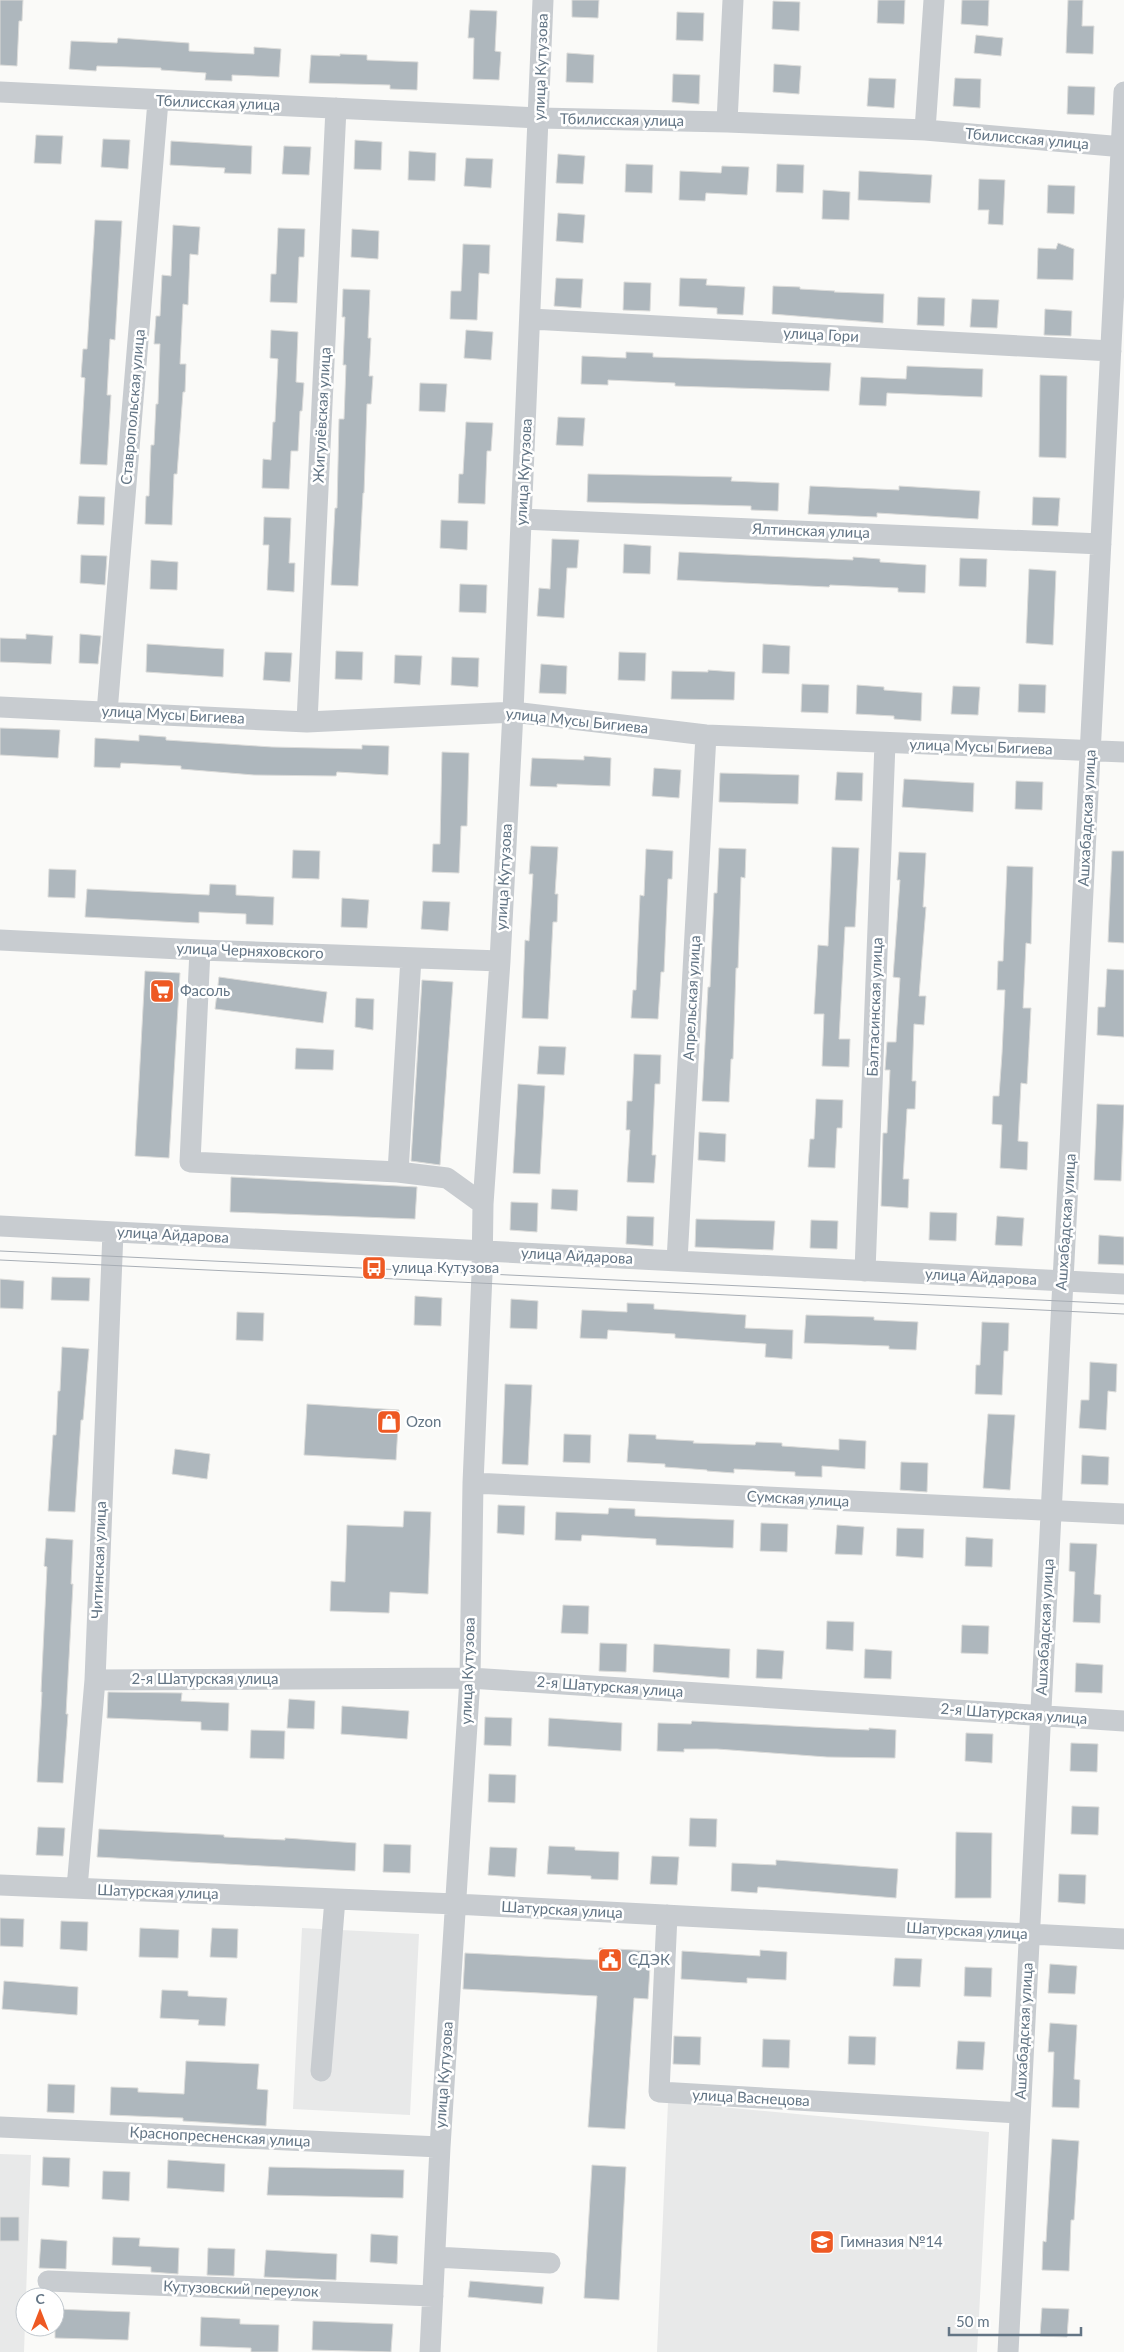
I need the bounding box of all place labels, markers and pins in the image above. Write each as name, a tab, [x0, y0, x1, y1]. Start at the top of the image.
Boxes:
supermarket icon: Фасоль	[149, 978, 175, 1004]
place label: Фасоль	[180, 981, 230, 999]
bus stop icon: улица Кутузова	[361, 1255, 387, 1281]
place label: улица Кутузова	[392, 1258, 499, 1276]
shop icon: Ozon	[376, 1409, 402, 1435]
place label: Ozon	[406, 1412, 441, 1430]
public building icon: СДЭК	[597, 1947, 623, 1973]
place label: СДЭК	[628, 1950, 670, 1968]
school or university icon: Гимназия №14	[809, 2229, 835, 2255]
place label: Гимназия №14	[840, 2232, 943, 2250]

